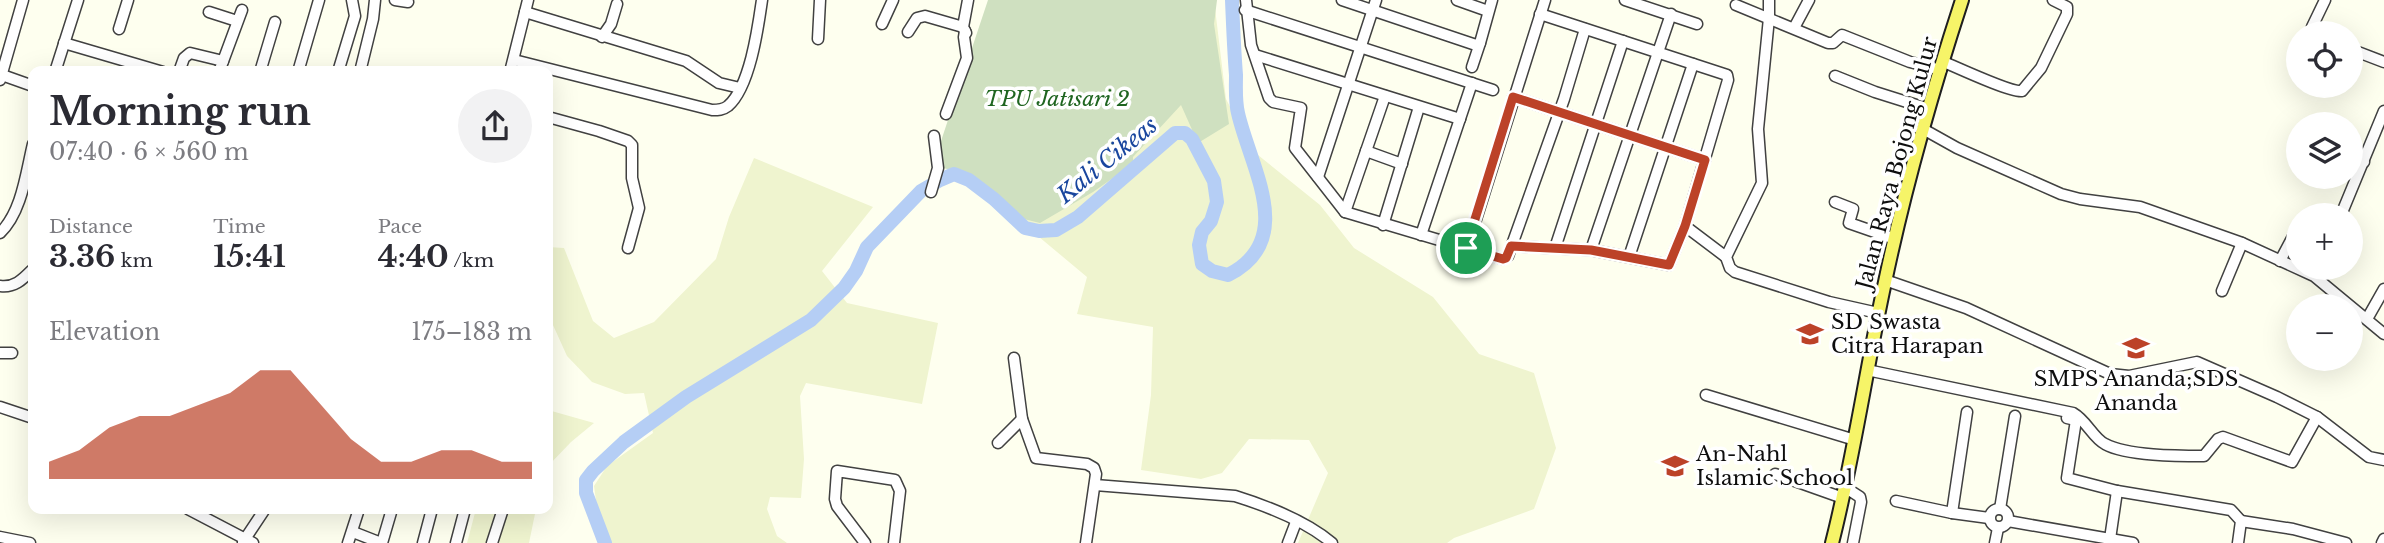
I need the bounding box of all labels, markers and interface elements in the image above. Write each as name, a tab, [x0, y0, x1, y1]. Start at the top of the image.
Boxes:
map controls	[2286, 21, 2363, 371]
button: locate	[2286, 21, 2363, 98]
street label: Jalan Raya Bojong Kulur	[1850, 34, 1943, 295]
park label: TPU Jatisari 2	[984, 86, 1130, 112]
text: Morning run	[49, 88, 311, 135]
button: share	[458, 89, 532, 163]
water label: Kali Cikeas	[1050, 111, 1163, 210]
button: layers	[2286, 112, 2363, 189]
text: 07:40 · 6 × 560 m	[49, 138, 249, 166]
button: +	[2286, 203, 2363, 280]
text: Distance	[49, 215, 133, 238]
text: Time	[213, 215, 266, 238]
text: Pace	[378, 215, 422, 238]
pin	[1436, 218, 1496, 278]
icon: arrive	[1447, 229, 1485, 267]
text: 3.36	[49, 238, 115, 275]
text: 15:41	[213, 238, 286, 275]
text: 4:40	[378, 238, 449, 275]
text: km	[115, 249, 153, 272]
text: /km	[449, 249, 494, 272]
button: −	[2286, 294, 2363, 371]
place label: SD Swasta Citra Harapan	[1831, 309, 1983, 359]
text: Elevation	[49, 318, 160, 346]
text: 175–183 m	[411, 318, 532, 346]
school or university icon: SD Swasta Citra Harapan	[1795, 319, 1825, 349]
school or university icon: SMPS Ananda;SDS Ananda	[2121, 333, 2151, 363]
place label: SMPS Ananda;SDS Ananda	[2034, 366, 2238, 416]
place label: An-Nahl Islamic School	[1695, 441, 1853, 491]
school or university icon: An-Nahl Islamic School	[1660, 451, 1690, 481]

